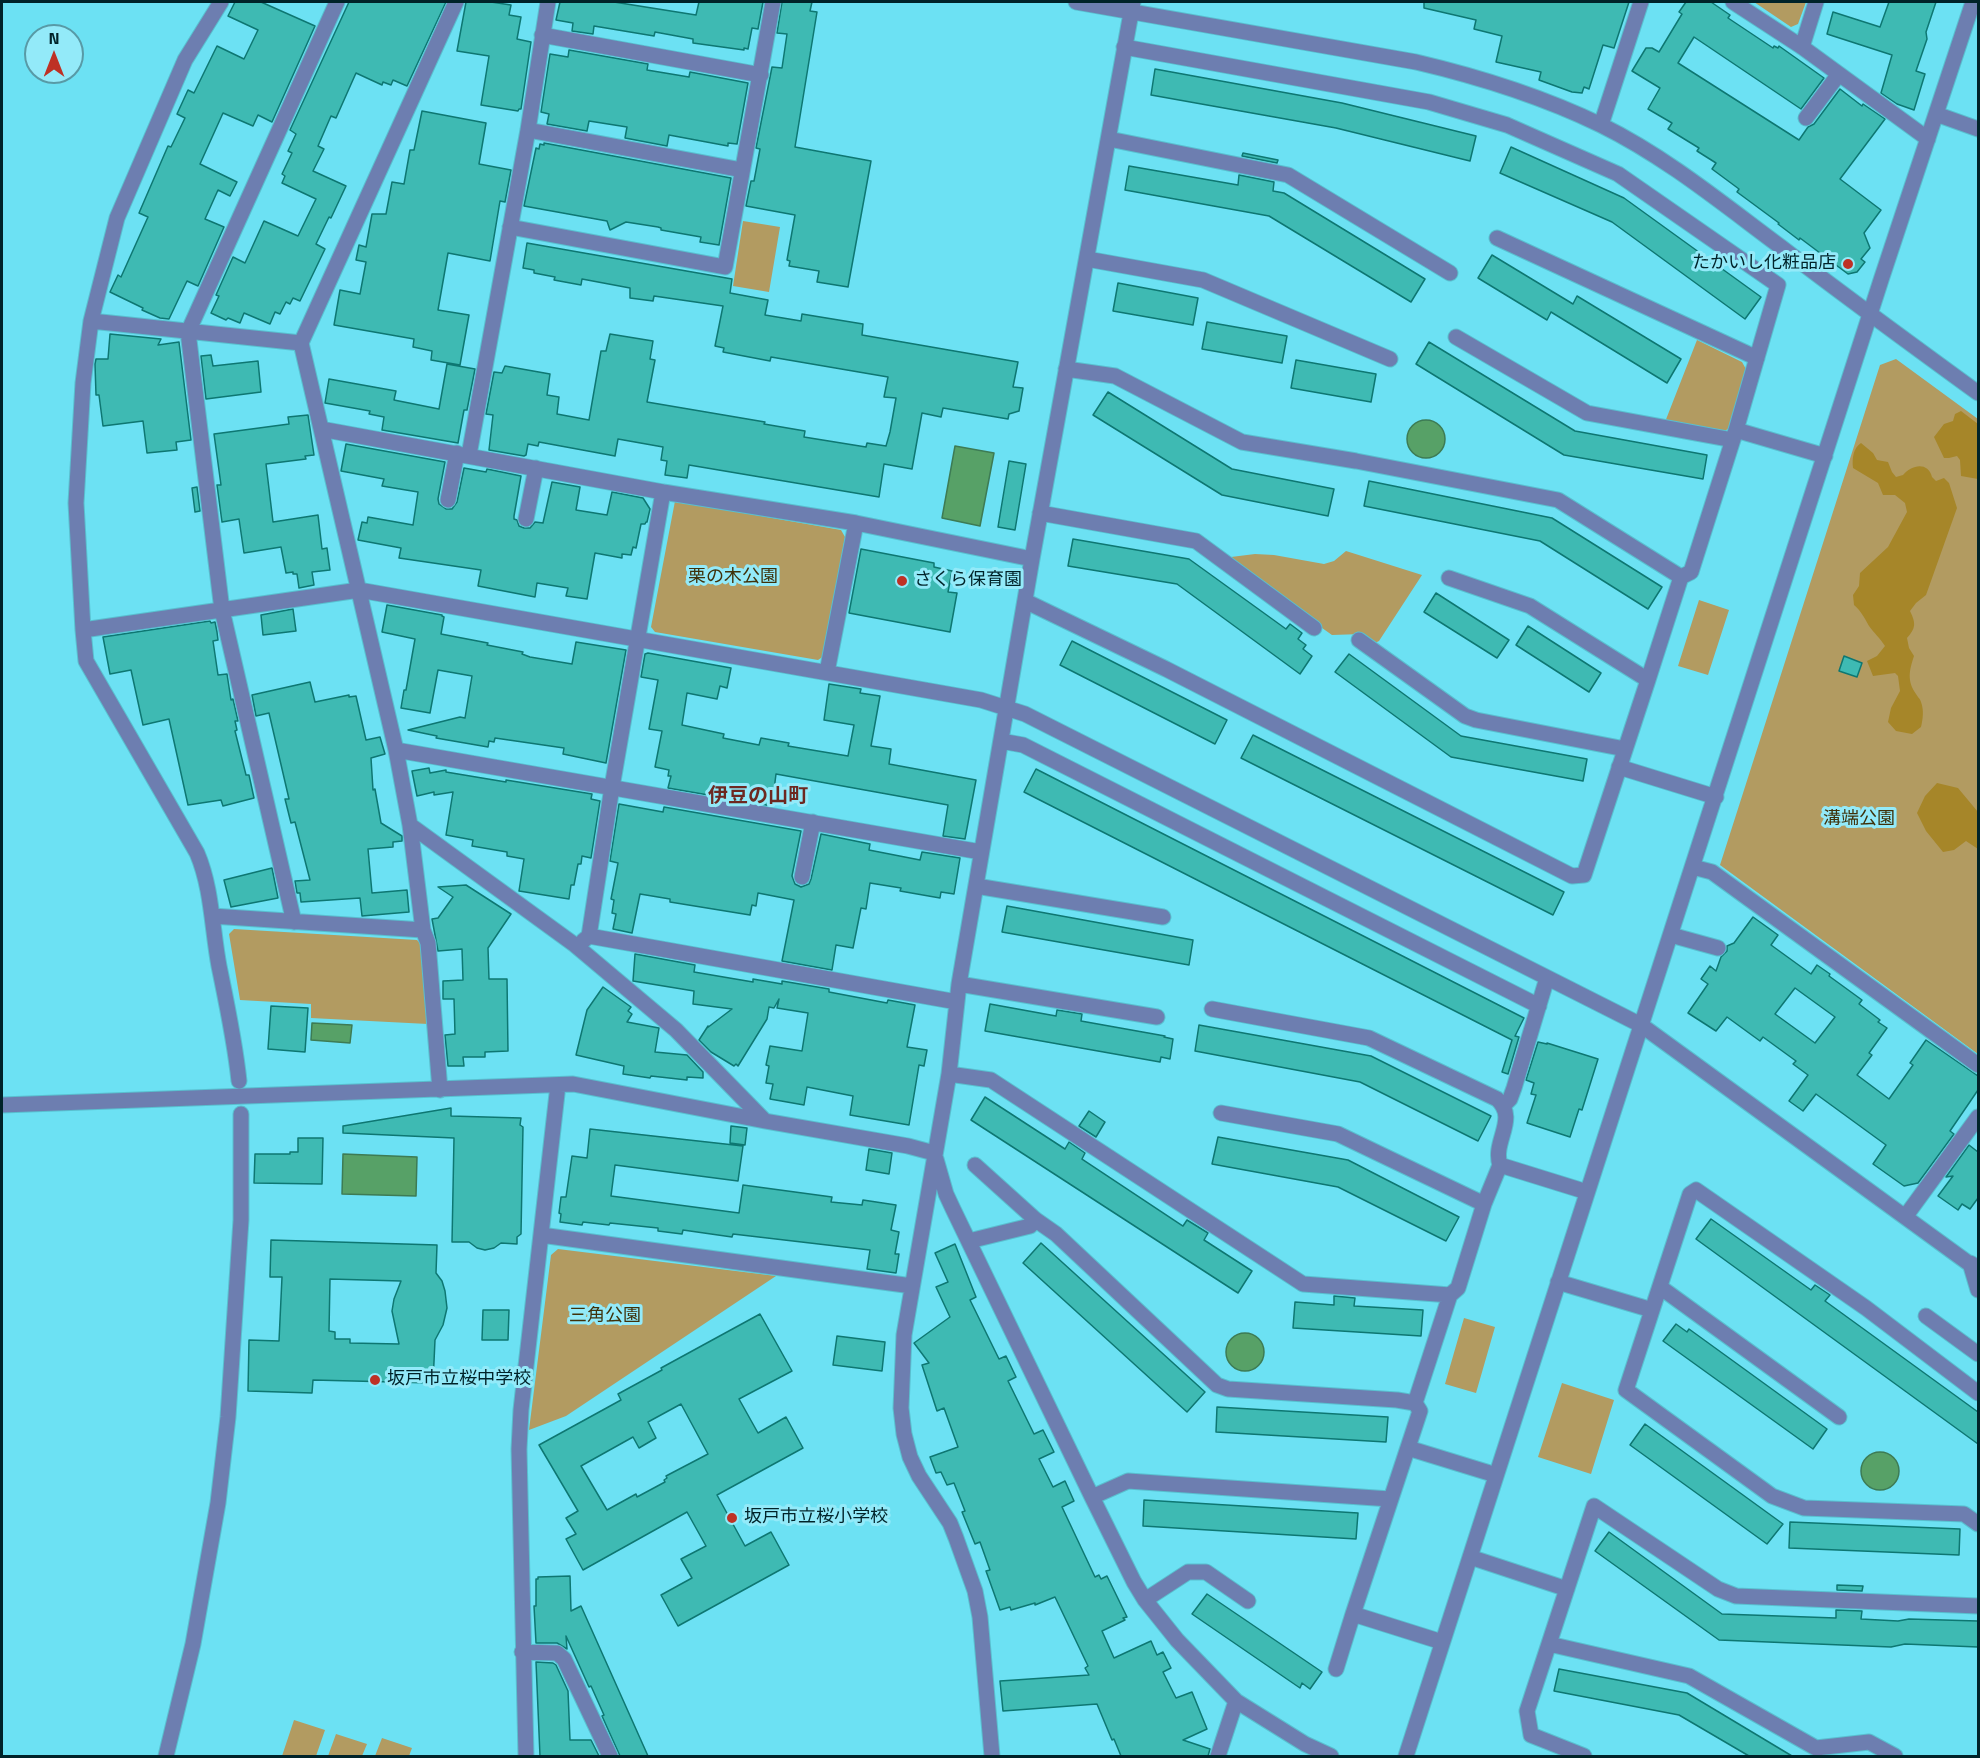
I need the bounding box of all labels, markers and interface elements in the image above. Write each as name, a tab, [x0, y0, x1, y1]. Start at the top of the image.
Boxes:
north arrow	[24, 24, 84, 84]
text: N	[48, 26, 60, 50]
place label: たかいし化粧品店	[1692, 253, 1836, 275]
marker: たかいし化粧品店	[1841, 257, 1855, 271]
park label: 栗の木公園	[688, 567, 778, 589]
place label: さくら保育園	[914, 570, 1022, 592]
marker: さくら保育園	[895, 574, 909, 588]
district label: 伊豆の山町	[708, 785, 808, 809]
park label: 溝端公園	[1823, 809, 1895, 831]
park label: 三角公園	[569, 1306, 641, 1328]
place label: 坂戸市立桜中学校	[387, 1369, 531, 1391]
marker: 坂戸市立桜中学校	[368, 1373, 382, 1387]
place label: 坂戸市立桜小学校	[744, 1507, 888, 1529]
marker: 坂戸市立桜小学校	[725, 1511, 739, 1525]

